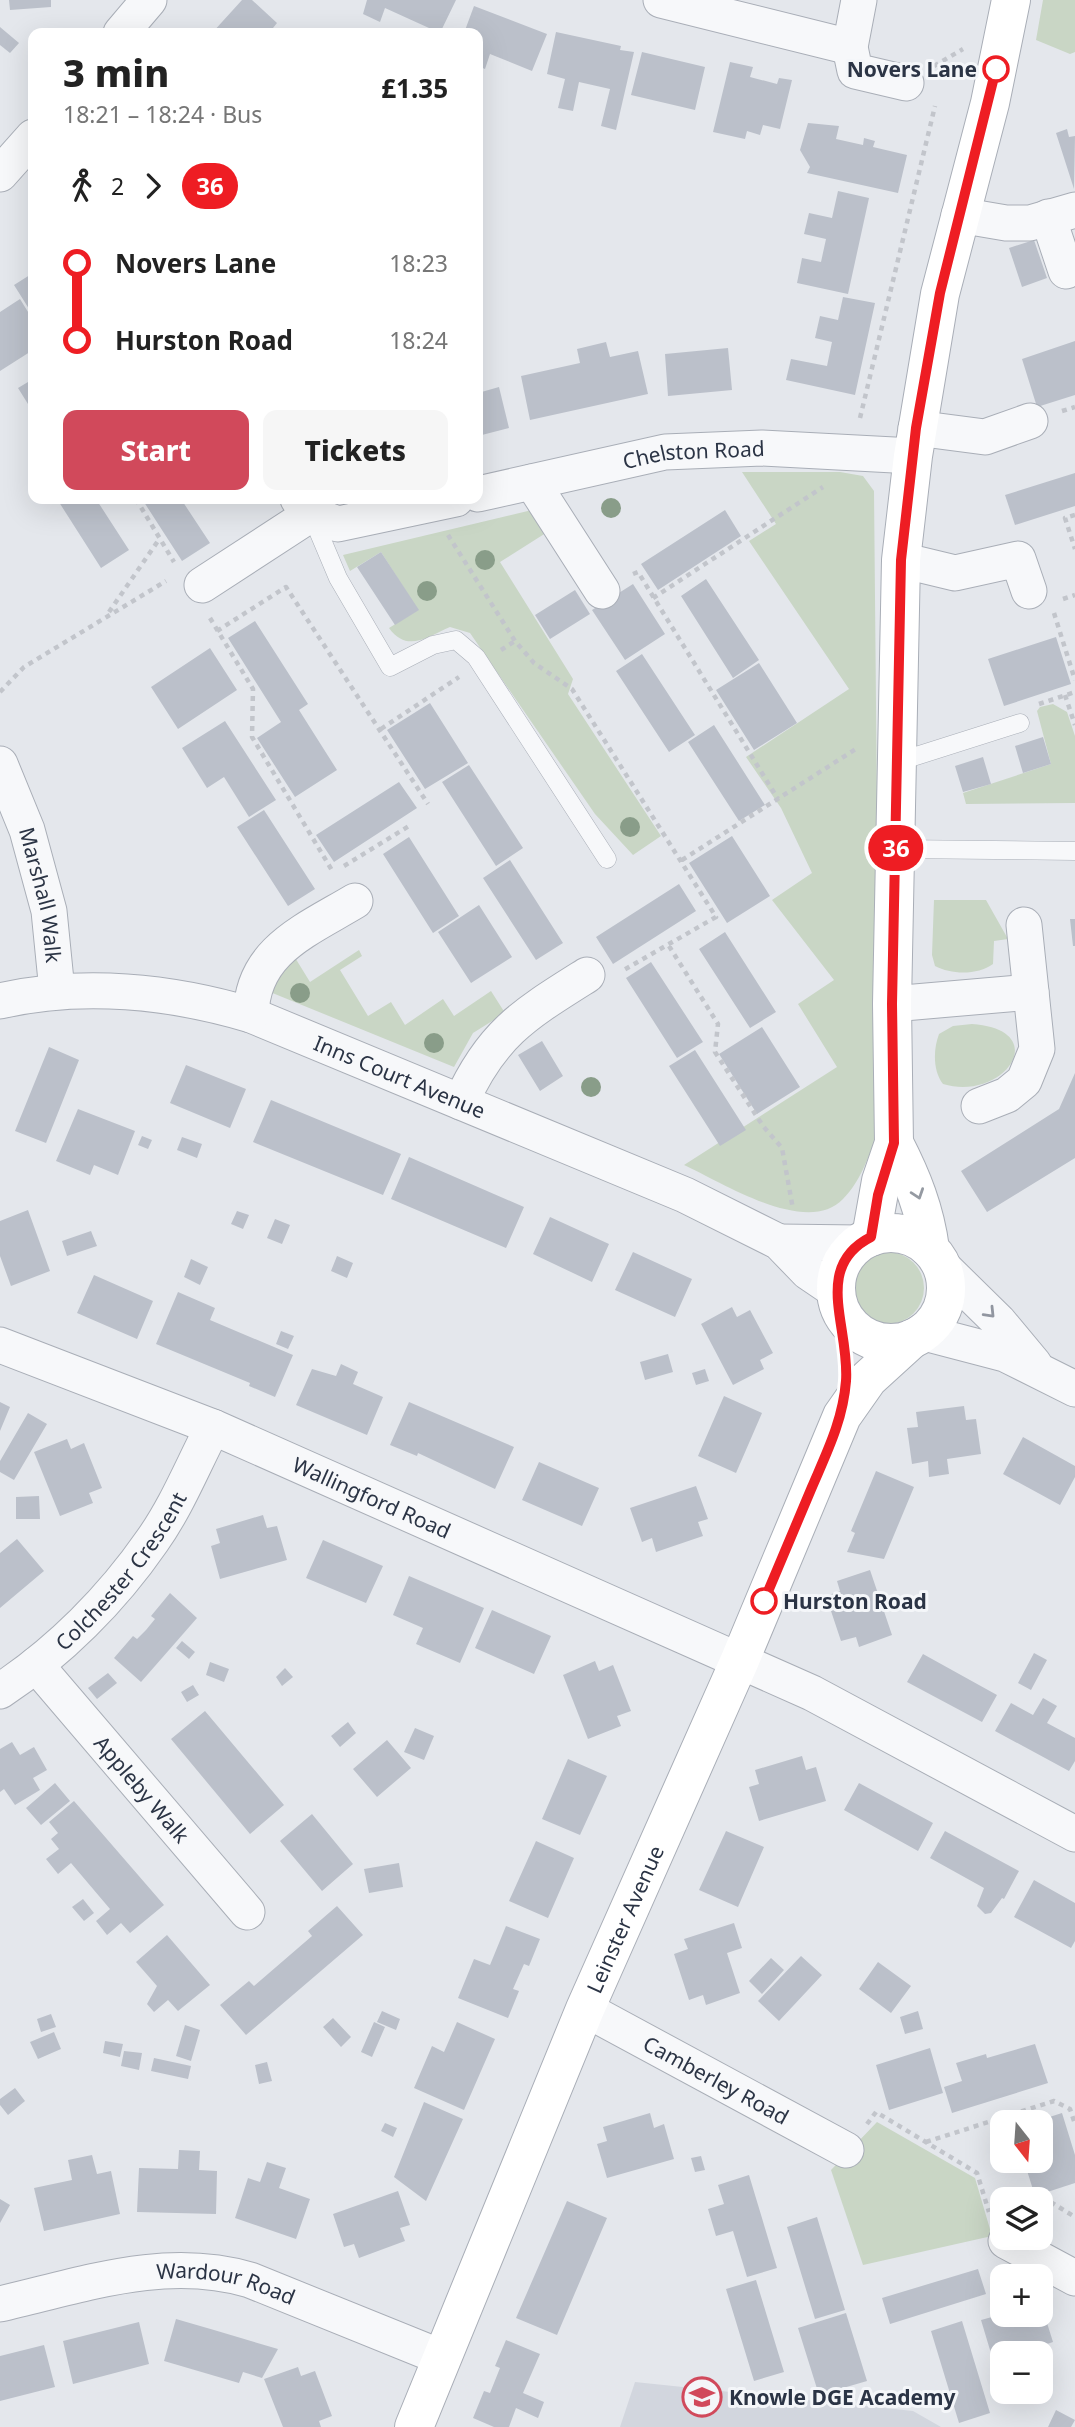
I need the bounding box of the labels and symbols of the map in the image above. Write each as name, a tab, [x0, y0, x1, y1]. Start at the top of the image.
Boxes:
place label: Novers Lane	[847, 55, 977, 83]
marker: Novers Lane	[983, 56, 1009, 82]
street label: Chelston Road	[620, 434, 765, 475]
street label: Marshall Walk	[13, 824, 68, 965]
line badge: 36	[864, 825, 928, 871]
street label: Inns Court Avenue	[310, 1029, 490, 1125]
one-way arrow	[910, 1188, 924, 1200]
one-way arrow	[981, 1305, 994, 1318]
street label: Wallingford Road	[288, 1450, 455, 1545]
street label: Colchester Crescent	[49, 1487, 193, 1656]
place label: Hurston Road	[783, 1587, 927, 1615]
marker: Hurston Road	[751, 1588, 777, 1614]
street label: Appleby Walk	[88, 1729, 196, 1849]
street label: Leinster Avenue	[580, 1841, 670, 1997]
street label: Camberley Road	[638, 2029, 794, 2131]
north arrow	[990, 2110, 1054, 2174]
street label: Wardour Road	[156, 2256, 300, 2311]
school or university icon: Knowle DGE Academy	[681, 2376, 723, 2418]
place label: Knowle DGE Academy	[729, 2383, 956, 2411]

